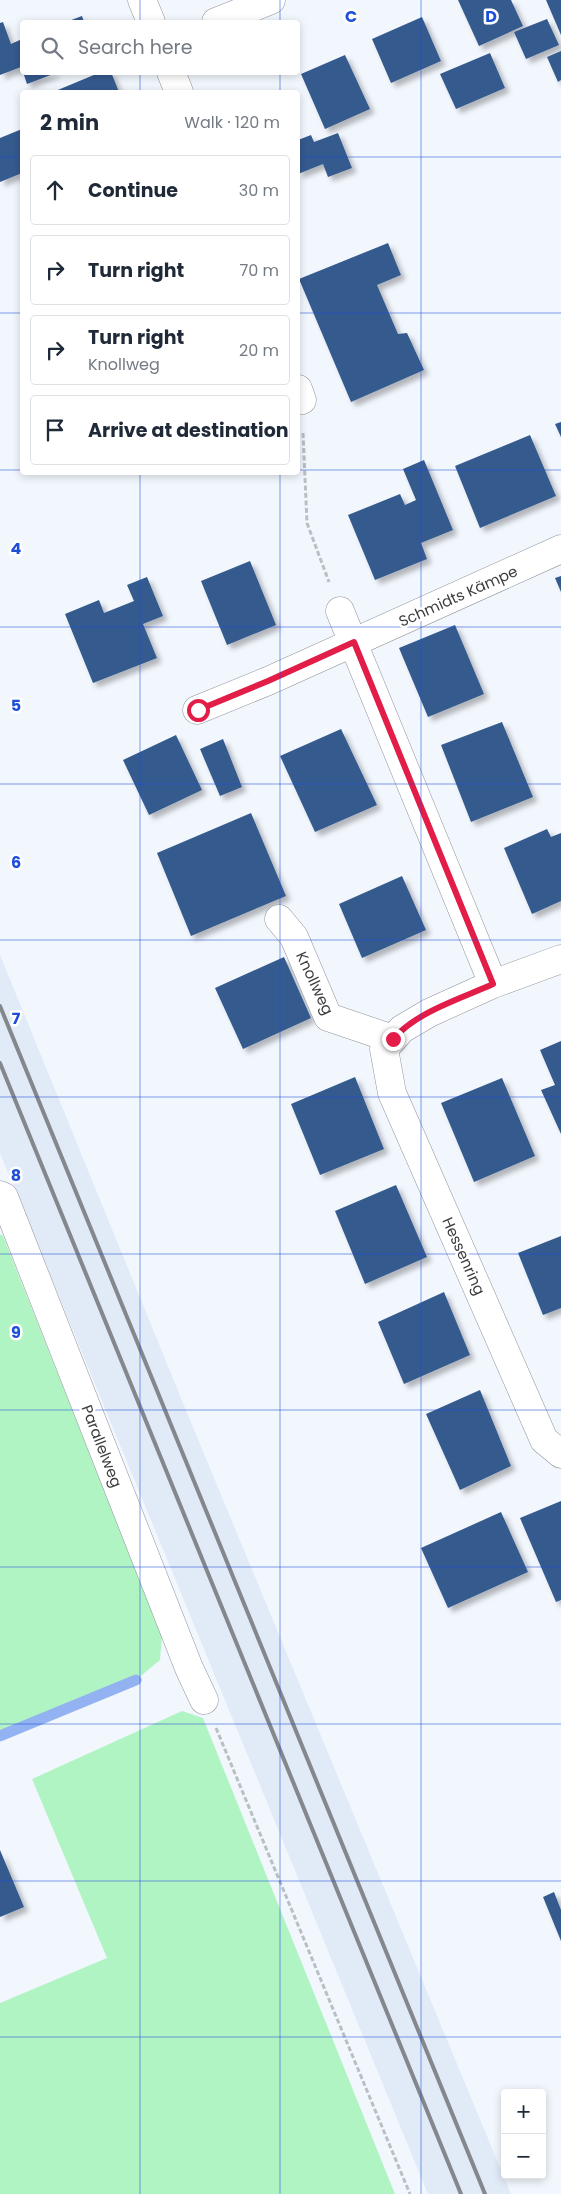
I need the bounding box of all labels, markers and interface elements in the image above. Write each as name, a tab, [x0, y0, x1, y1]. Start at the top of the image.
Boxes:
text: C	[345, 5, 357, 28]
text: D	[485, 5, 497, 28]
search box	[20, 20, 300, 75]
icon: search	[38, 34, 66, 62]
text: Search here	[78, 34, 192, 61]
text: 2 min	[40, 108, 99, 137]
text: Walk · 120 m	[184, 111, 280, 134]
icon: ahead	[41, 176, 69, 204]
text: Continue	[88, 177, 178, 204]
text: 30 m	[239, 179, 279, 202]
icon: right	[41, 256, 69, 284]
text: Turn right	[88, 257, 184, 284]
text: 70 m	[239, 259, 279, 282]
text: Turn right	[88, 324, 184, 351]
icon: right	[41, 336, 69, 364]
text: 20 m	[239, 339, 279, 362]
text: Knollweg	[88, 353, 160, 376]
icon: arrive	[41, 416, 69, 444]
text: Arrive at destination	[88, 417, 289, 444]
text: 4	[11, 537, 22, 560]
street label: Schmidts Kämpe	[395, 560, 521, 632]
text: 5	[11, 694, 21, 717]
route start	[187, 699, 210, 722]
text: 6	[11, 851, 21, 874]
street label: Knollweg	[291, 948, 339, 1018]
text: 7	[12, 1007, 21, 1030]
route end	[382, 1028, 405, 1051]
text: 8	[11, 1164, 21, 1187]
street label: Hessenring	[437, 1214, 491, 1298]
text: 9	[11, 1321, 21, 1344]
street label: Parallelweg	[77, 1402, 127, 1490]
map controls	[501, 2089, 546, 2179]
button: +	[501, 2089, 546, 2134]
button: −	[501, 2134, 546, 2179]

